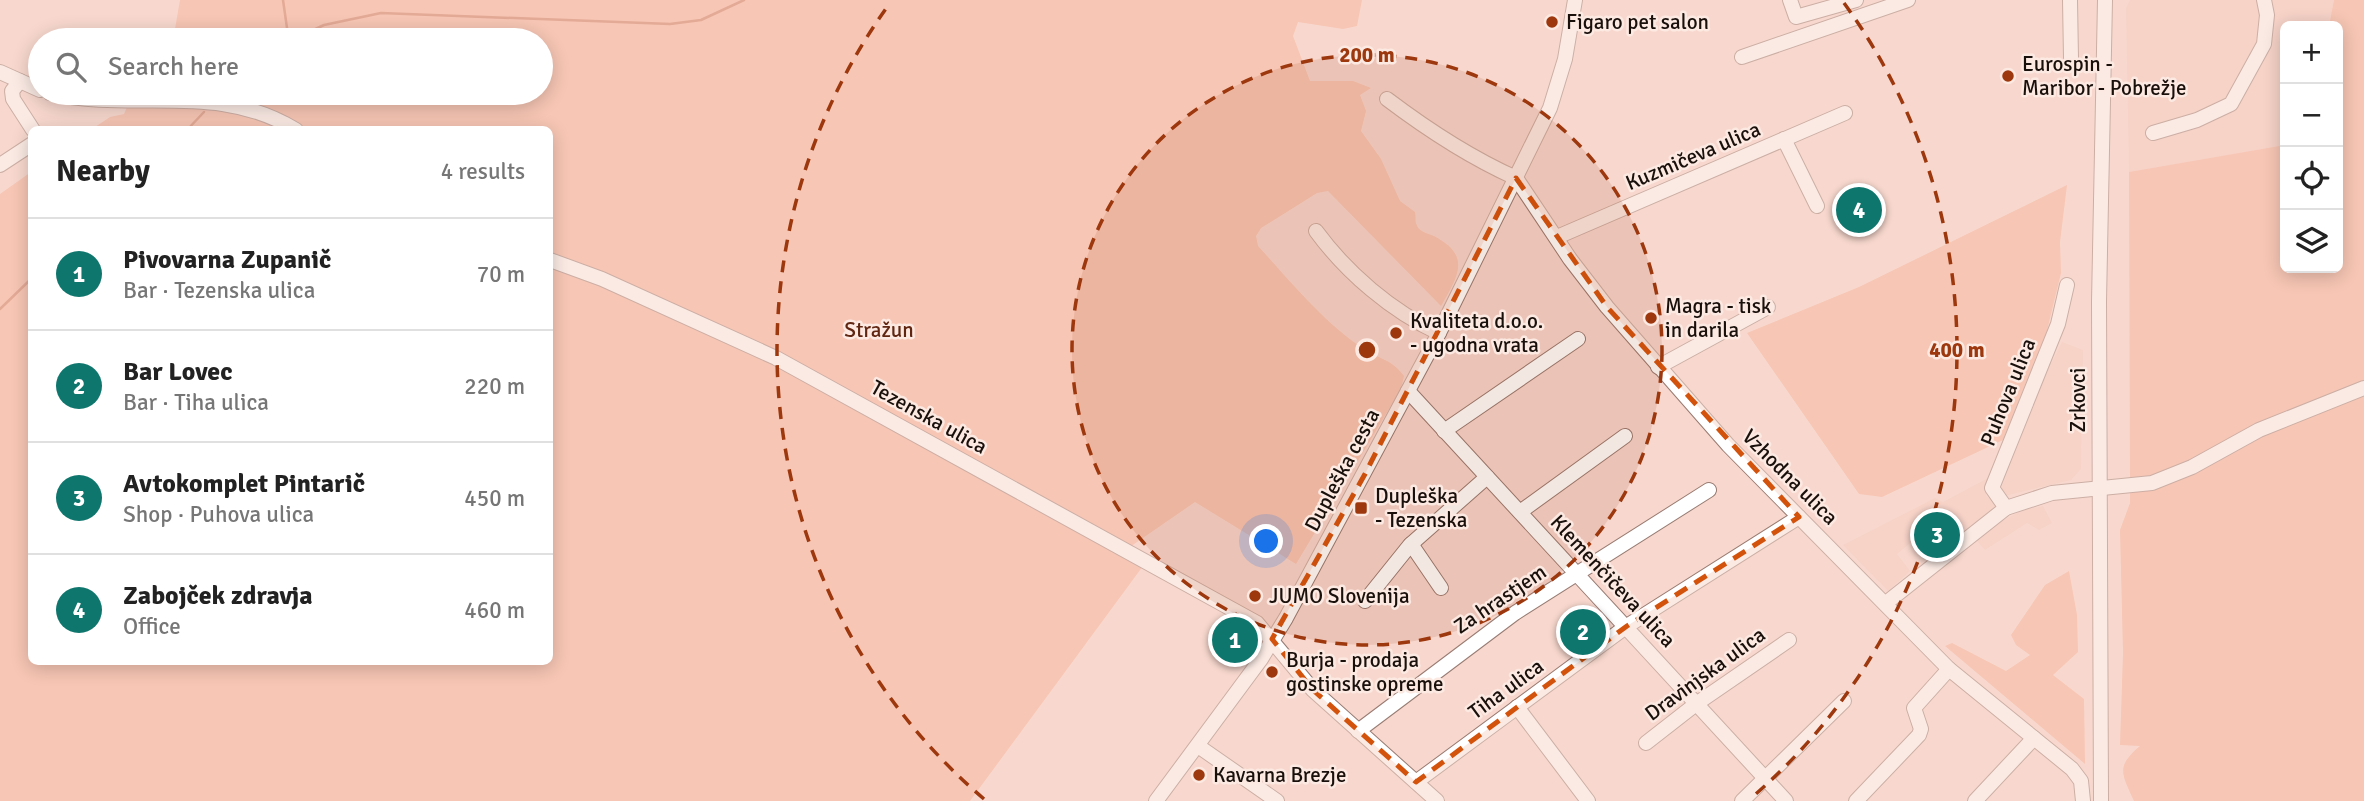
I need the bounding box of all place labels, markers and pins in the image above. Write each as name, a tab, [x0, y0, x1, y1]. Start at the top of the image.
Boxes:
place label: Figaro pet salon	[1566, 9, 1709, 35]
marker: Figaro pet salon	[1544, 14, 1560, 30]
place label: Eurospin - Maribor - Pobrežje	[2022, 51, 2187, 101]
marker: Eurospin - Maribor - Pobrežje	[2000, 68, 2016, 84]
pin: 4	[1836, 184, 1882, 236]
place label: Magra - tisk in darila	[1665, 293, 1772, 343]
place label: Kvaliteta d.o.o. - ugodna vrata	[1410, 308, 1543, 358]
marker: Magra - tisk in darila	[1643, 310, 1659, 326]
marker: Kvaliteta d.o.o. - ugodna vrata	[1388, 325, 1404, 341]
centre of rings	[1355, 338, 1379, 362]
place label: Dupleška - Tezenska	[1375, 483, 1467, 533]
marker: Dupleška - Tezenska	[1353, 500, 1369, 516]
pin: 3	[1914, 509, 1960, 561]
place label: JUMO Slovenija	[1269, 583, 1410, 609]
marker: JUMO Slovenija	[1247, 588, 1263, 604]
pin: 2	[1560, 606, 1606, 658]
pin: 1	[1212, 614, 1258, 666]
place label: Burja - prodaja gostinske opreme	[1286, 647, 1443, 697]
marker: Burja - prodaja gostinske opreme	[1264, 664, 1280, 680]
place label: Kavarna Brezje	[1213, 762, 1346, 788]
marker: Kavarna Brezje	[1191, 767, 1207, 783]

